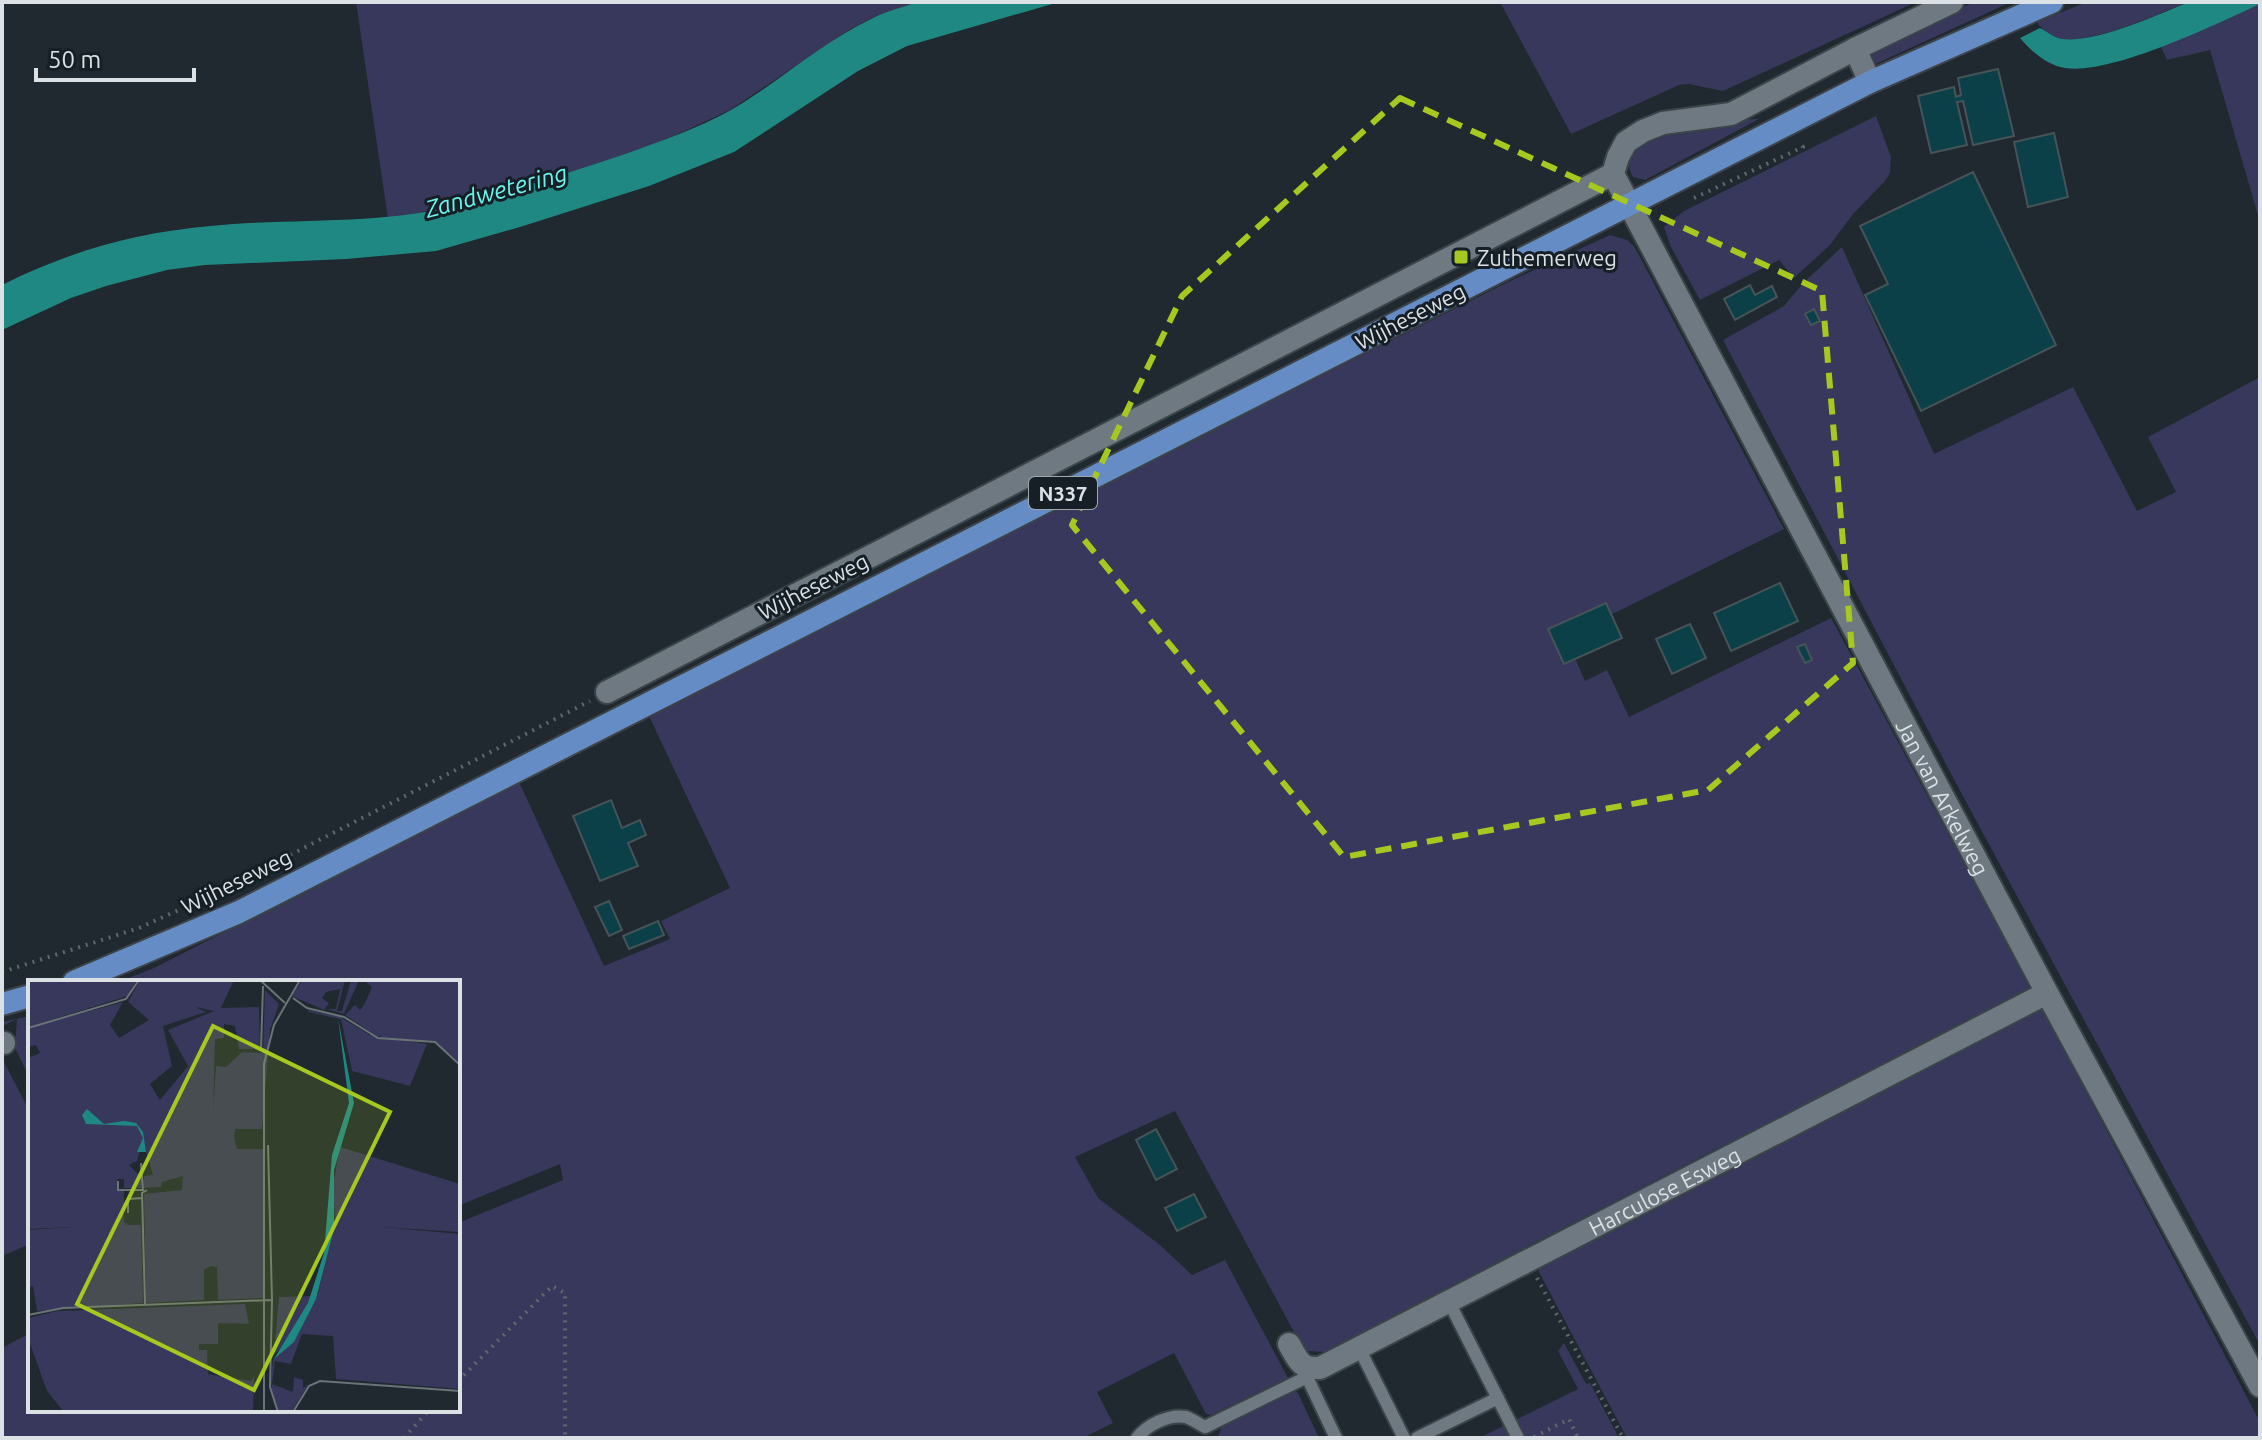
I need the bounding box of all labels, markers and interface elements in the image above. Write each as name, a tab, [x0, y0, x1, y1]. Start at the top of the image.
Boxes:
scale bar	[36, 32, 194, 82]
text: 50 m	[48, 46, 101, 73]
water label: Zandwetering	[421, 159, 570, 223]
place label: Zuthemerweg	[1477, 245, 1617, 270]
marker: Zuthemerweg	[1452, 248, 1470, 266]
street label: Wijheseweg	[1351, 278, 1469, 354]
road number: N337	[1029, 477, 1097, 509]
street label: Wijheseweg	[754, 548, 872, 624]
street label: Jan van Arkelweg	[1892, 715, 1995, 879]
street label: Wijheseweg	[177, 844, 295, 918]
inset map	[28, 980, 460, 1412]
street label: Harculose Esweg	[1584, 1141, 1744, 1240]

